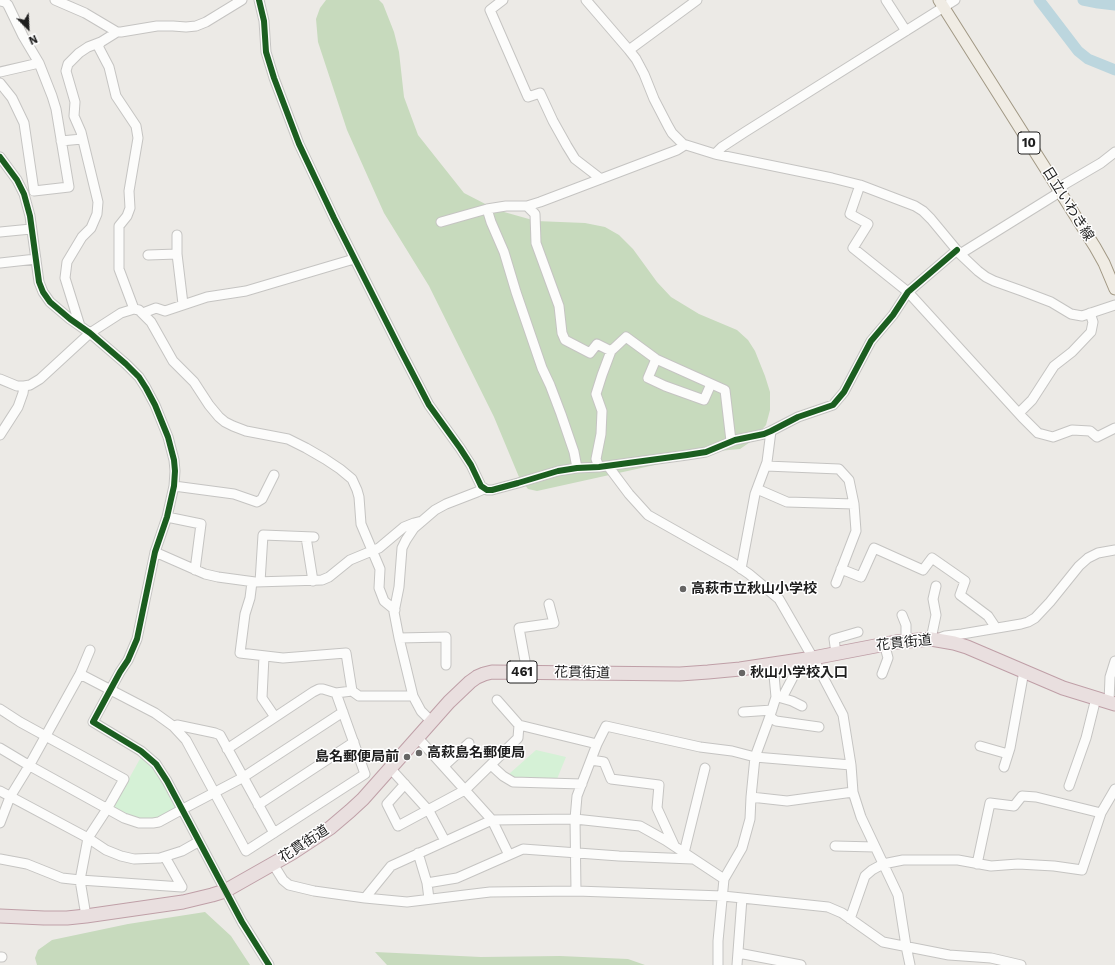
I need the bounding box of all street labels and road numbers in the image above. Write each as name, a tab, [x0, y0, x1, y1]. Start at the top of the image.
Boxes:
road number: 10	[1018, 132, 1040, 154]
street label: 日立いわき線	[1039, 164, 1097, 244]
street label: 花貫街道	[875, 632, 933, 654]
road number: 461	[507, 661, 537, 683]
street label: 花貫街道	[554, 664, 610, 682]
street label: 花貫街道	[276, 822, 332, 866]

